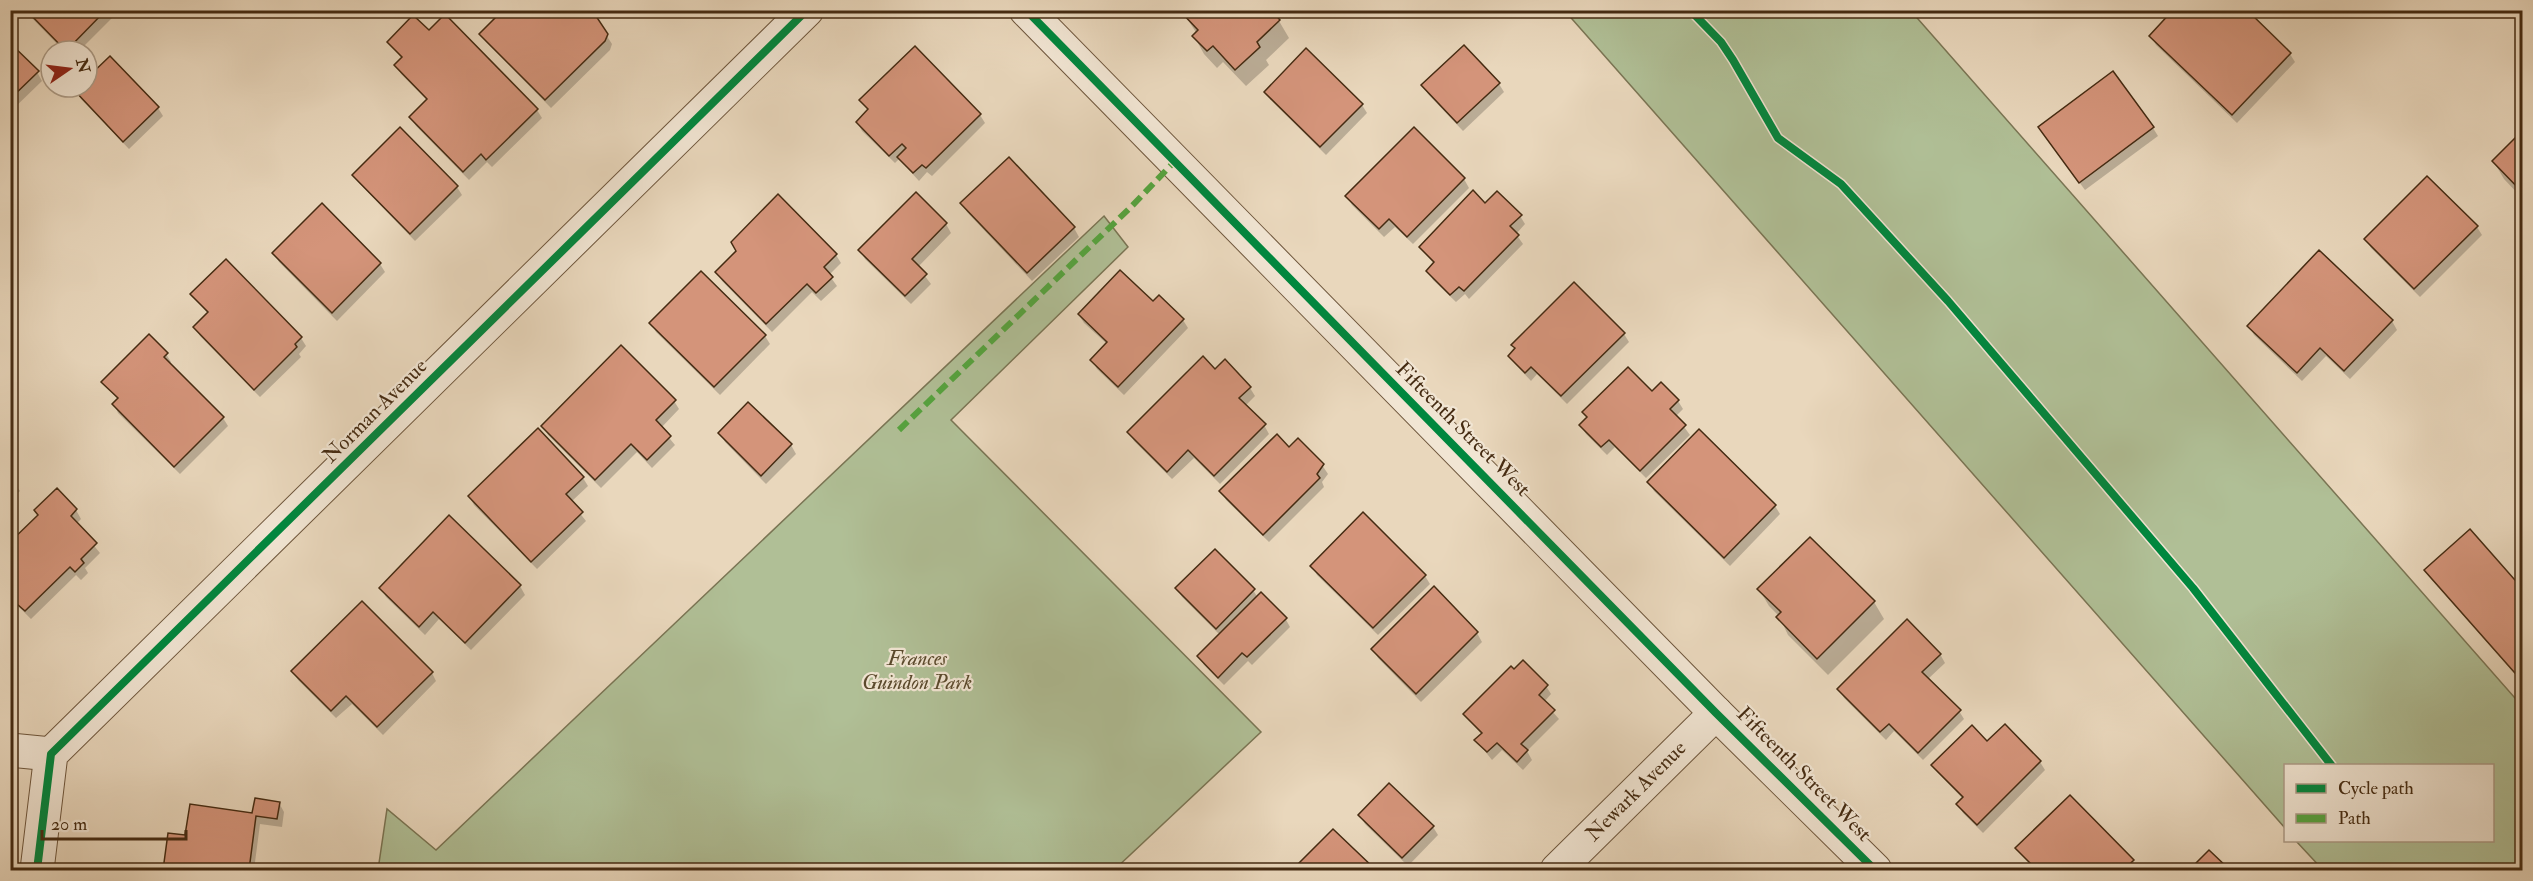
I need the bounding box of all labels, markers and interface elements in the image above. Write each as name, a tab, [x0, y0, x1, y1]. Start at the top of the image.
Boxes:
north arrow	[39, 39, 99, 99]
text: N	[71, 55, 94, 76]
street label: Norman Avenue	[317, 353, 433, 469]
street label: Fifteenth Street West	[1390, 356, 1536, 502]
park label: Frances Guindon Park	[862, 645, 972, 696]
street label: Fifteenth Street West	[1731, 701, 1877, 847]
street label: Newark Avenue	[1580, 735, 1692, 847]
legend	[2284, 764, 2494, 842]
text: Cycle path	[2338, 777, 2414, 800]
scale bar	[42, 803, 186, 841]
text: Path	[2338, 807, 2371, 830]
text: 20 m	[51, 813, 87, 836]

